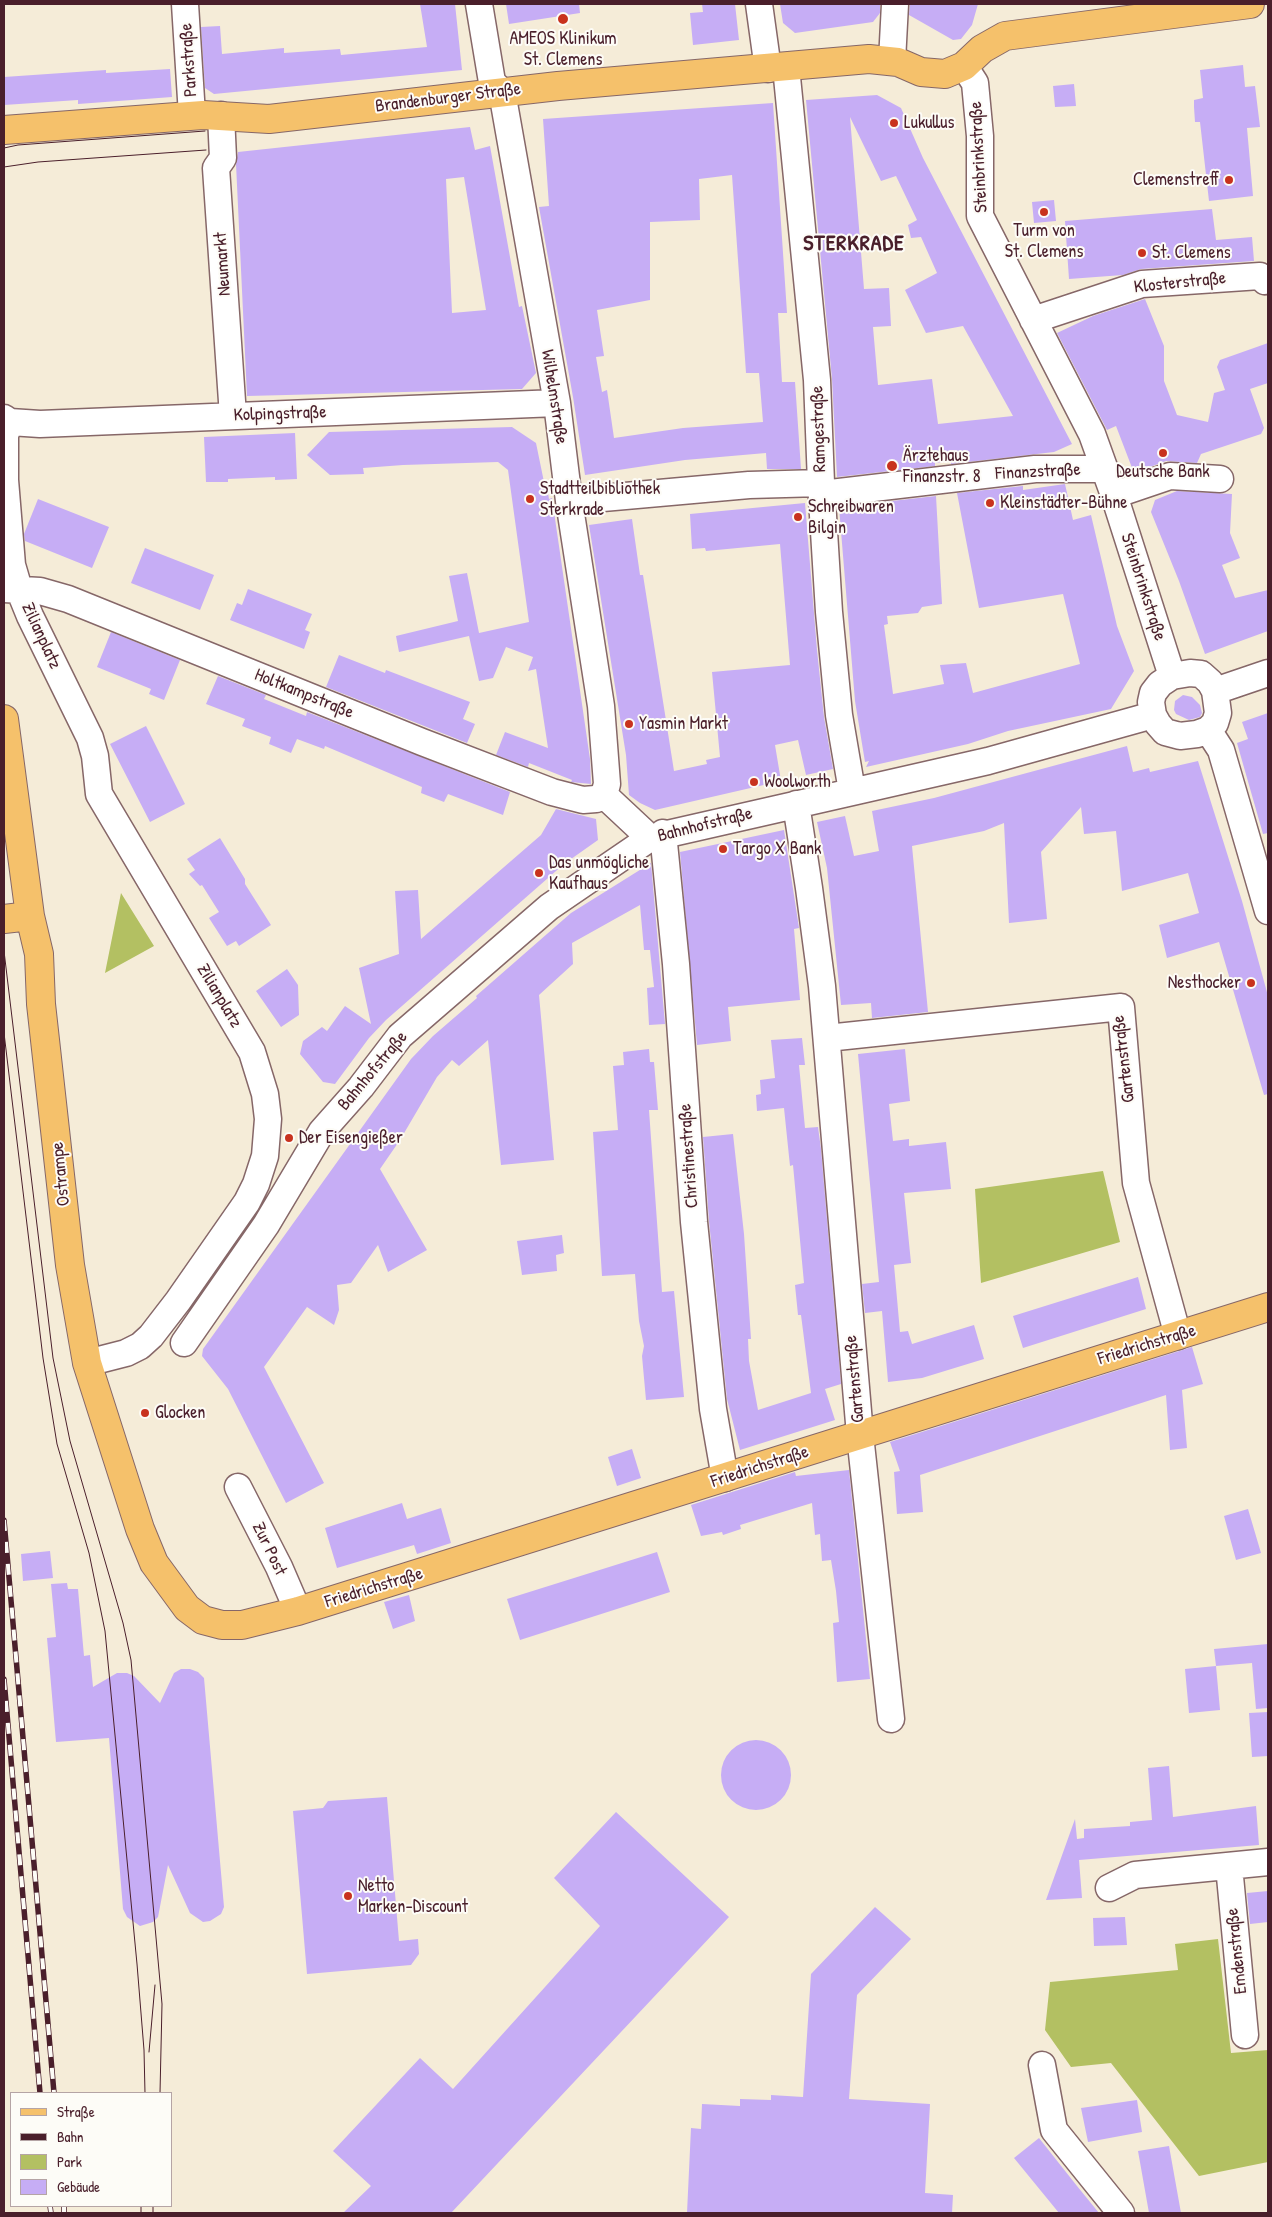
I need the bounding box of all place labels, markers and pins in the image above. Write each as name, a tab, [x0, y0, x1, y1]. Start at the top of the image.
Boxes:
marker: AMEOS Klinikum St. Clemens	[556, 12, 570, 26]
place label: AMEOS Klinikum St. Clemens	[509, 28, 617, 70]
place label: Lukullus	[904, 112, 954, 134]
marker: Lukullus	[888, 117, 900, 129]
place label: Clemenstreff	[1133, 169, 1219, 191]
marker: Clemenstreff	[1223, 174, 1235, 186]
marker: Turm von St. Clemens	[1038, 206, 1050, 218]
place label: Turm von St. Clemens	[1005, 220, 1083, 262]
place label: St. Clemens	[1152, 242, 1231, 264]
marker: St. Clemens	[1136, 247, 1148, 259]
place label: Ärztehaus Finanzstr. 8	[903, 445, 981, 488]
marker: Deutsche Bank	[1157, 447, 1169, 459]
marker: Ärztehaus Finanzstr. 8	[885, 459, 899, 473]
place label: Deutsche Bank	[1116, 461, 1210, 483]
place label: Stadtteilbibliothek Sterkrade	[540, 478, 660, 520]
place label: Kleinstädter-Bühne	[1000, 492, 1127, 514]
marker: Stadtteilbibliothek Sterkrade	[524, 493, 536, 505]
place label: Schreibwaren Bilgin	[808, 496, 894, 538]
marker: Kleinstädter-Bühne	[984, 497, 996, 509]
marker: Schreibwaren Bilgin	[792, 511, 804, 523]
place label: Yasmin Markt	[639, 713, 728, 735]
marker: Yasmin Markt	[623, 718, 635, 730]
place label: Woolworth	[764, 771, 831, 793]
marker: Woolworth	[748, 776, 760, 788]
place label: Targo X Bank	[733, 838, 822, 860]
marker: Targo X Bank	[717, 843, 729, 855]
place label: Das unmögliche Kaufhaus	[549, 852, 649, 894]
marker: Das unmögliche Kaufhaus	[533, 867, 545, 879]
place label: Nesthocker	[1168, 972, 1241, 994]
marker: Nesthocker	[1245, 977, 1257, 989]
place label: Der Eisengießer	[299, 1127, 403, 1149]
marker: Der Eisengießer	[283, 1132, 295, 1144]
place label: Glocken	[155, 1402, 205, 1424]
marker: Glocken	[139, 1407, 151, 1419]
place label: Netto Marken-Discount	[358, 1875, 468, 1918]
marker: Netto Marken-Discount	[342, 1890, 354, 1902]

